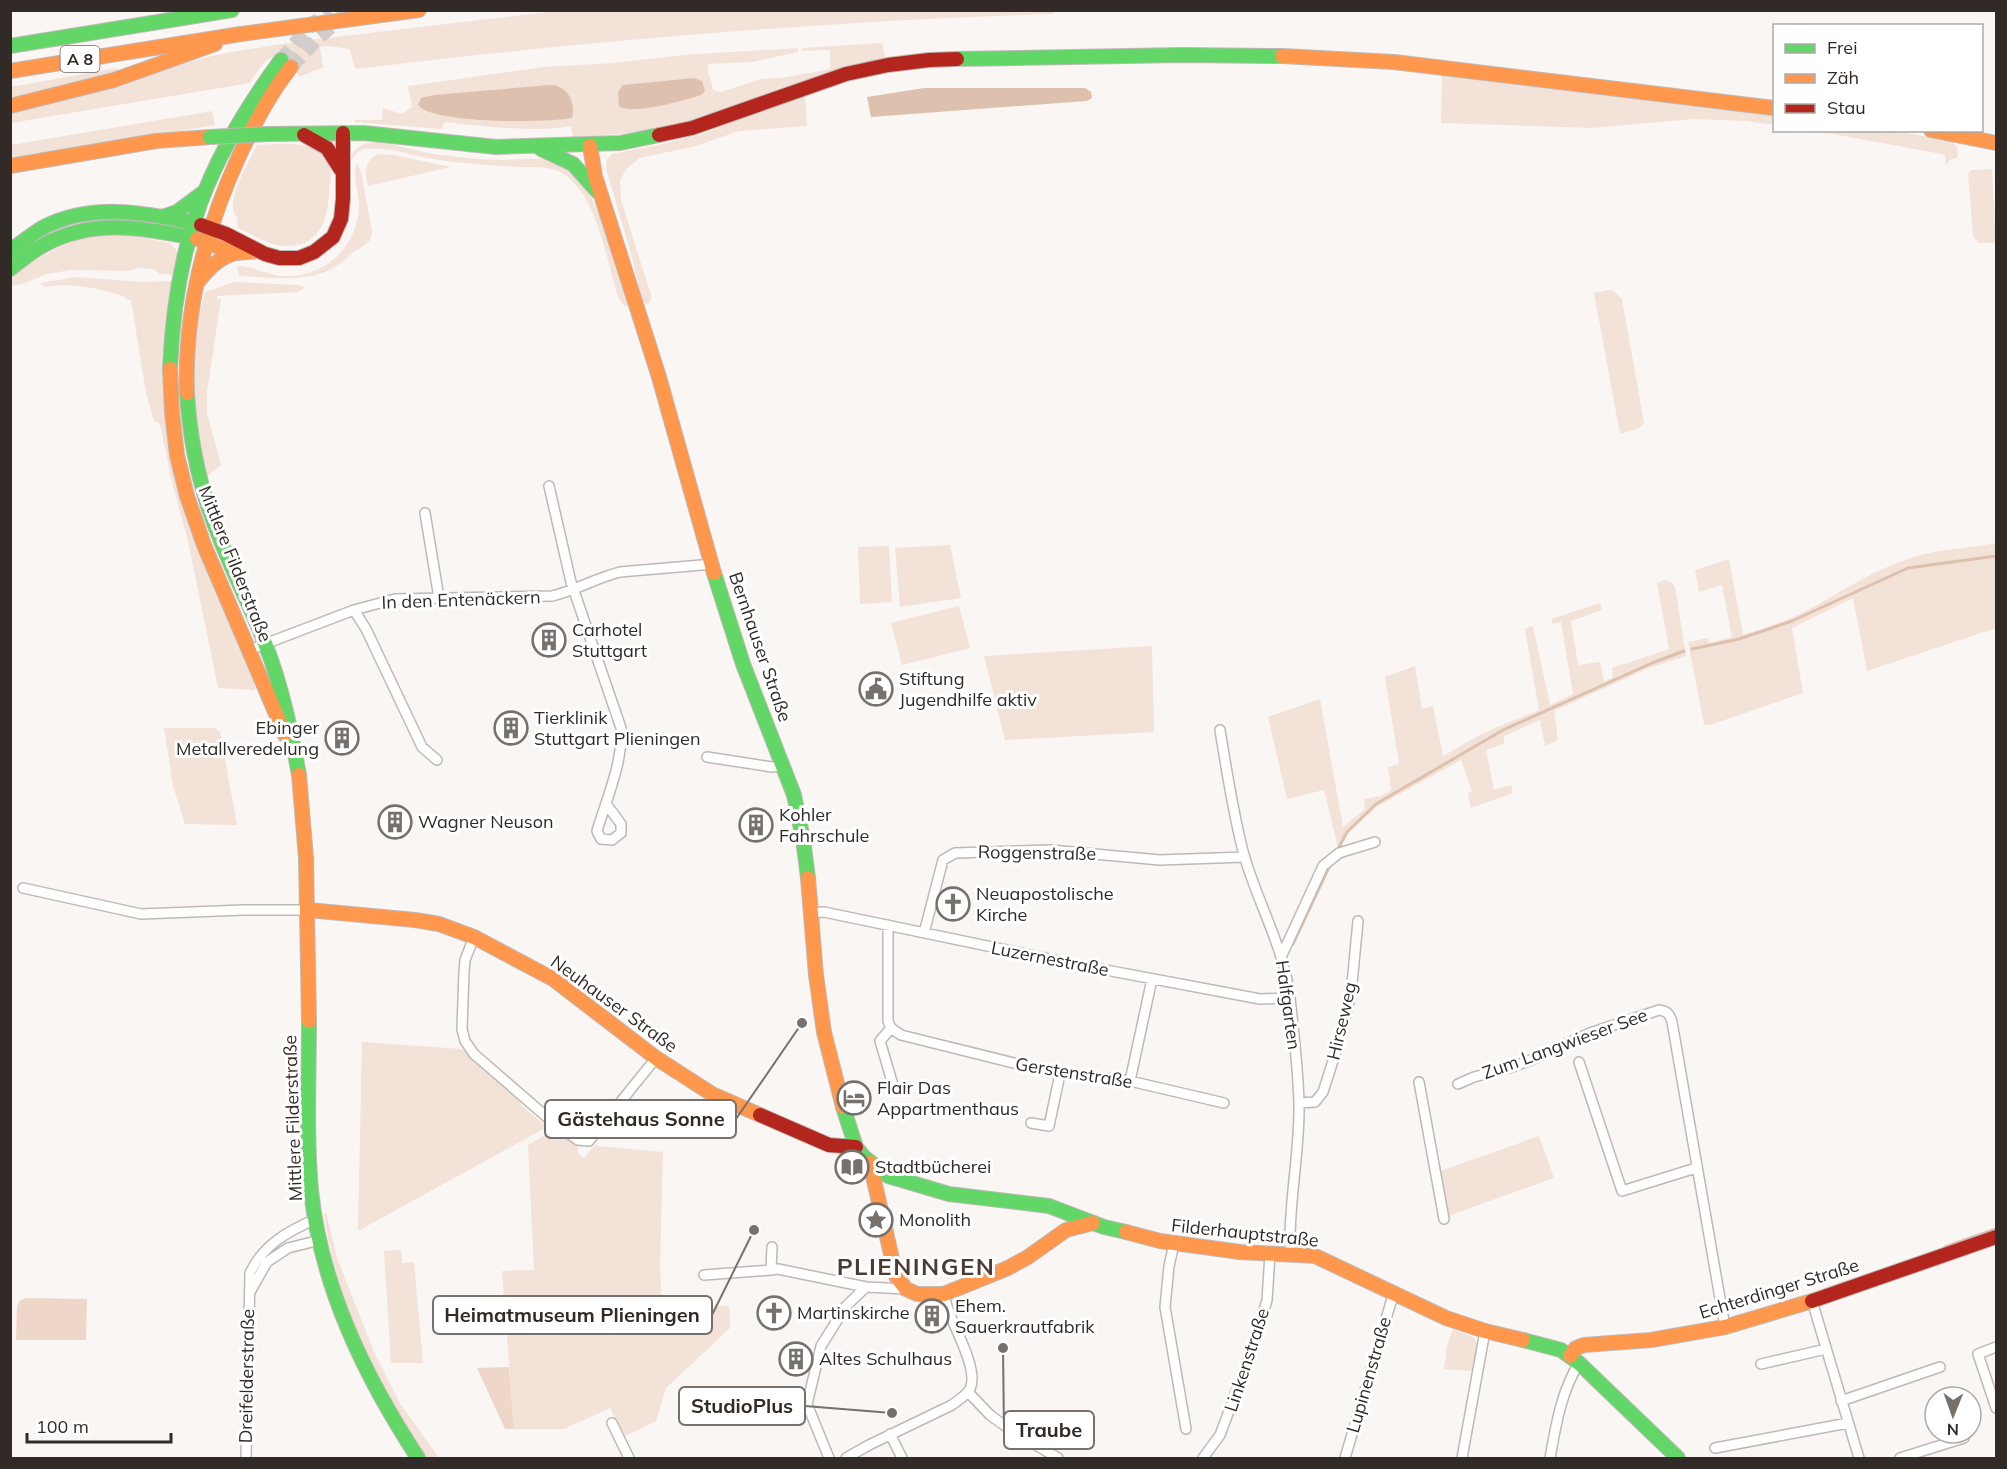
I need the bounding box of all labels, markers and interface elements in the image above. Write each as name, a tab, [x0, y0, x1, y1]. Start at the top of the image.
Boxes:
legend	[1773, 24, 1983, 132]
text: Frei	[1827, 36, 1857, 59]
road number: A 8	[60, 46, 100, 72]
text: Zäh	[1827, 66, 1859, 89]
text: Stau	[1827, 96, 1866, 119]
street label: Mittlere Filderstraße	[194, 482, 277, 645]
street label: Bernhauser Straße	[724, 569, 797, 725]
street label: In den Entenäckern	[381, 585, 541, 614]
place label: Carhotel Stuttgart	[572, 618, 647, 662]
building icon: Carhotel Stuttgart	[531, 622, 567, 658]
place label: Stiftung Jugendhilfe aktiv	[899, 667, 1037, 711]
public building icon: Stiftung Jugendhilfe aktiv	[858, 671, 894, 707]
place label: Tierklinik Stuttgart Plieningen	[534, 706, 700, 750]
building icon: Tierklinik Stuttgart Plieningen	[493, 710, 529, 746]
place label: Ebinger Metallveredelung	[176, 716, 319, 760]
building icon: Ebinger Metallveredelung	[324, 720, 360, 756]
place label: Kohler Fahrschule	[779, 803, 869, 847]
building icon: Wagner Neuson	[377, 804, 413, 840]
building icon: Kohler Fahrschule	[738, 807, 774, 843]
place label: Wagner Neuson	[418, 810, 554, 833]
street label: Roggenstraße	[978, 840, 1096, 865]
place label: Neuapostolische Kirche	[976, 882, 1114, 926]
church icon: Neuapostolische Kirche	[935, 886, 971, 922]
street label: Luzernestraße	[989, 936, 1111, 981]
street label: Neuhauser Straße	[546, 950, 682, 1057]
street label: Halfgarten	[1271, 959, 1306, 1051]
street label: Hirseweg	[1321, 980, 1362, 1062]
street label: Zum Langwieser See	[1479, 1003, 1650, 1084]
street label: Mittlere Filderstraße	[278, 1034, 307, 1202]
street label: Gerstenstraße	[1014, 1052, 1134, 1093]
place label: Flair Das Appartmenthaus	[877, 1076, 1019, 1120]
hotel icon: Flair Das Appartmenthaus	[836, 1080, 872, 1116]
callout: Gästehaus Sonne	[545, 1100, 736, 1138]
text: Gästehaus Sonne	[557, 1106, 725, 1131]
library icon: Stadtbücherei	[834, 1149, 870, 1185]
place label: Stadtbücherei	[875, 1155, 991, 1178]
place icon: Monolith	[858, 1202, 894, 1238]
place label: Monolith	[899, 1208, 971, 1231]
street label: Filderhauptstraße	[1170, 1213, 1320, 1252]
district label: PLIENINGEN	[837, 1251, 995, 1281]
street label: Echterdinger Straße	[1696, 1253, 1862, 1324]
place label: Ehem. Sauerkrautfabrik	[955, 1294, 1095, 1338]
church icon: Martinskirche	[756, 1295, 792, 1331]
callout: Heimatmuseum Plieningen	[433, 1296, 712, 1334]
building icon: Ehem. Sauerkrautfabrik	[914, 1298, 950, 1334]
place label: Martinskirche	[797, 1301, 910, 1324]
text: Heimatmuseum Plieningen	[444, 1302, 700, 1327]
street label: Linkenstraße	[1219, 1305, 1274, 1415]
street label: Dreifelderstraße	[234, 1309, 259, 1443]
street label: Lupinenstraße	[1341, 1314, 1396, 1436]
building icon: Altes Schulhaus	[778, 1341, 814, 1377]
place label: Altes Schulhaus	[819, 1347, 952, 1370]
north arrow	[1923, 1385, 1983, 1445]
callout: StudioPlus	[679, 1387, 805, 1425]
text: StudioPlus	[691, 1393, 793, 1418]
scale bar	[27, 1406, 171, 1444]
callout: Traube	[1004, 1411, 1094, 1449]
text: 100 m	[36, 1415, 89, 1438]
text: Traube	[1016, 1417, 1082, 1442]
text: N	[1947, 1420, 1959, 1440]

